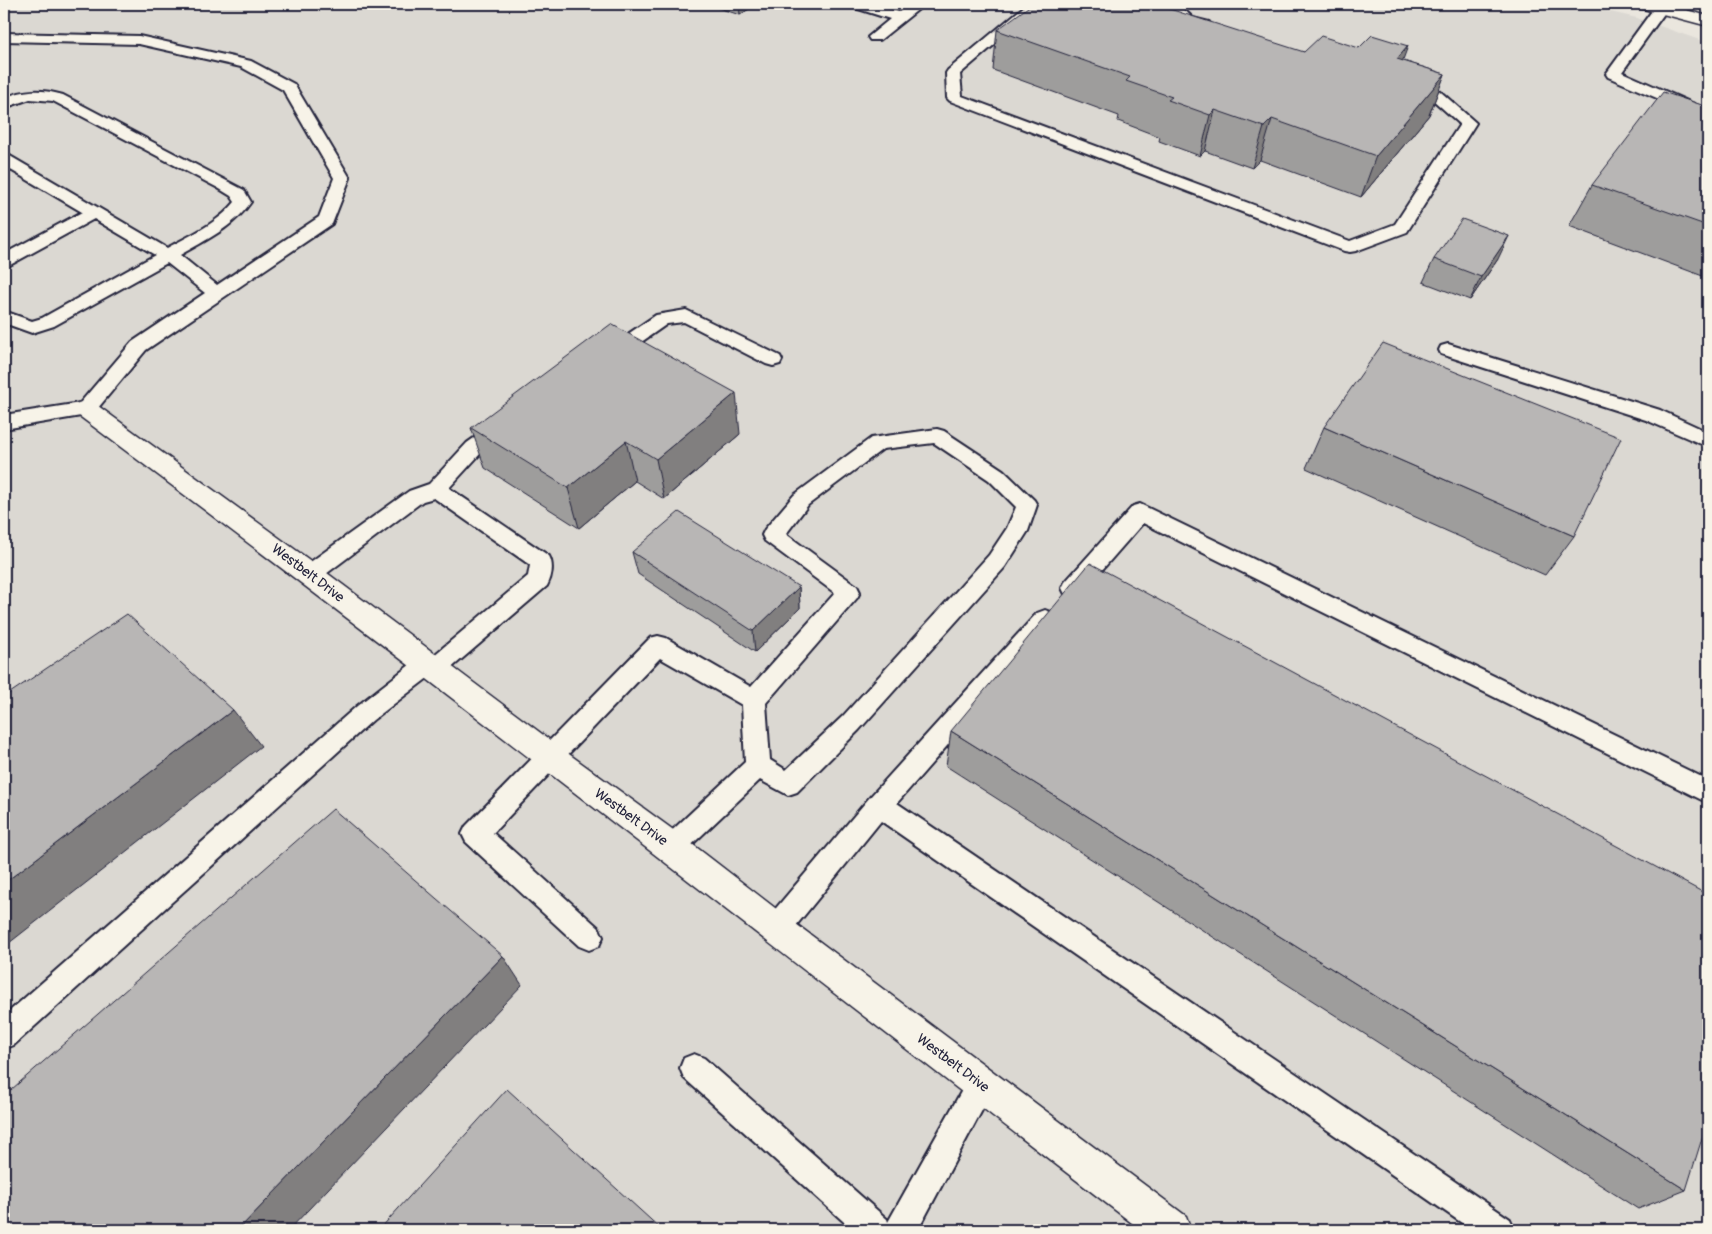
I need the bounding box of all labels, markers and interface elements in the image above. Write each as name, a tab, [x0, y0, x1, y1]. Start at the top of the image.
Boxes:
street label: Westbelt Drive	[268, 540, 348, 606]
street label: Westbelt Drive	[591, 785, 671, 849]
street label: Westbelt Drive	[913, 1030, 993, 1096]

